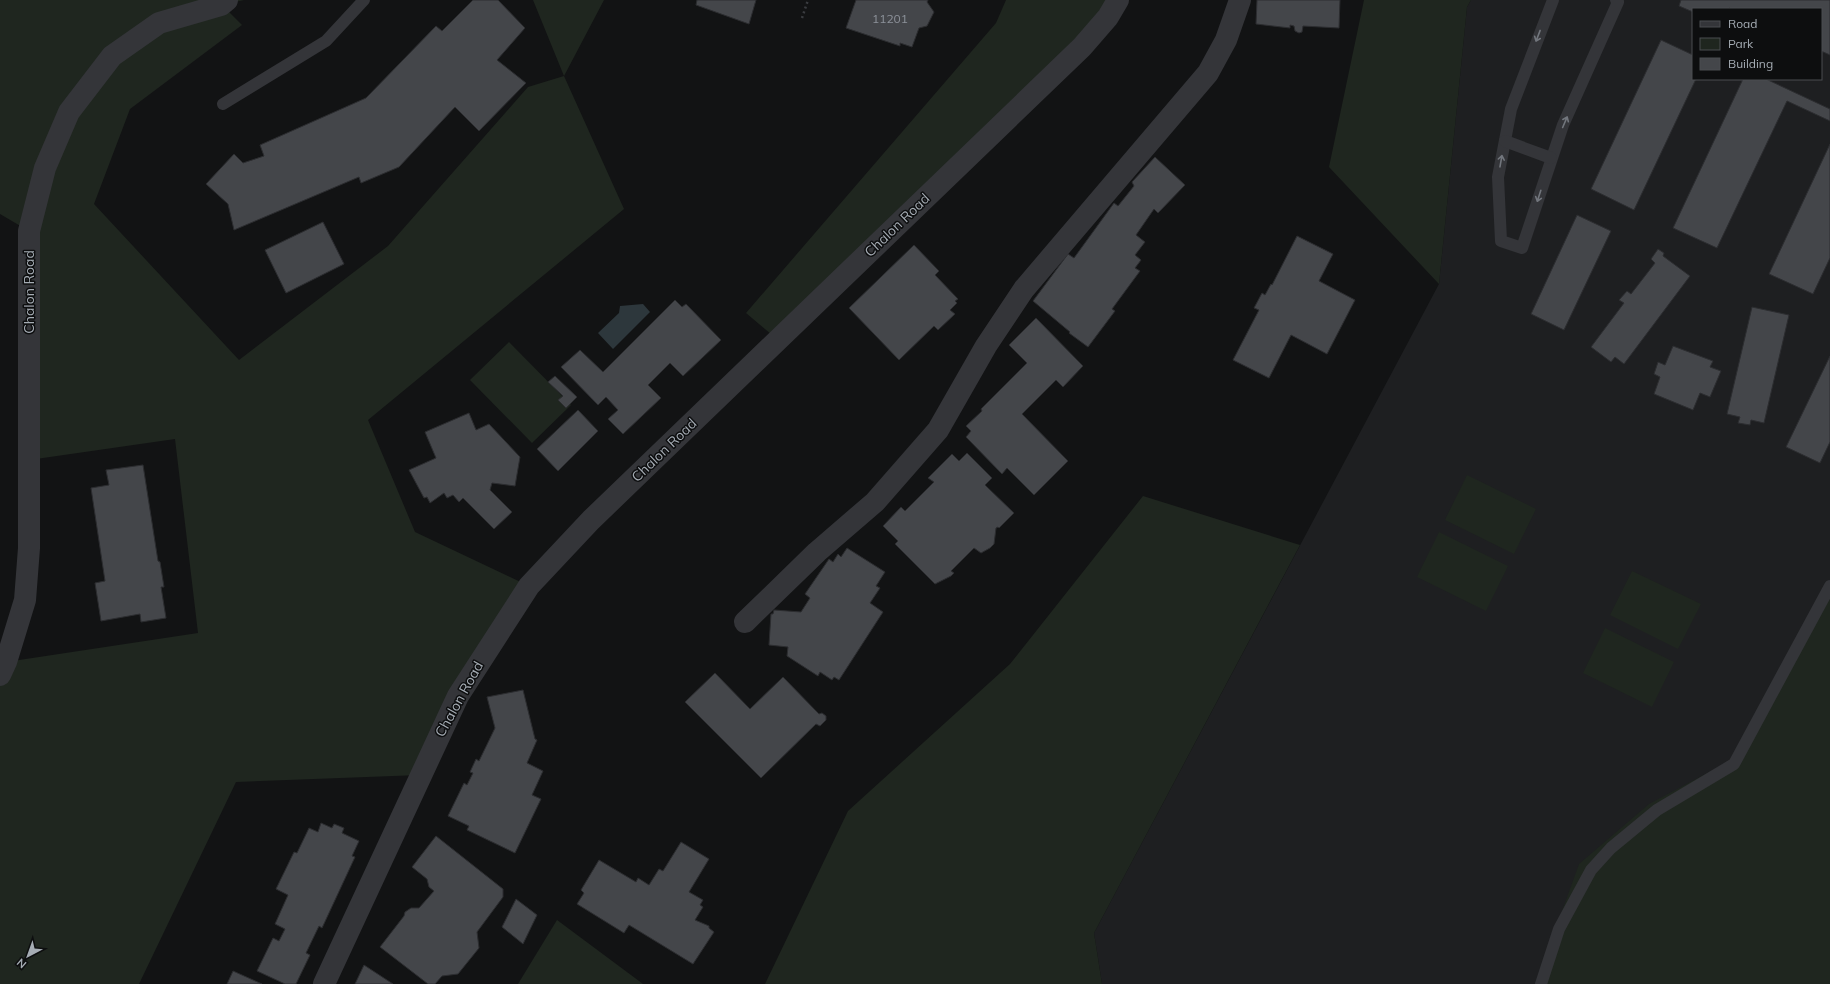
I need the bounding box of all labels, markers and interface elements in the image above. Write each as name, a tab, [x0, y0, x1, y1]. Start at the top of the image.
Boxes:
legend	[1692, 8, 1822, 80]
house number: 11201	[872, 11, 908, 26]
text: Road	[1728, 16, 1757, 31]
one-way arrow	[1534, 30, 1542, 42]
text: Park	[1728, 36, 1754, 51]
text: Building	[1728, 56, 1773, 71]
one-way arrow	[1561, 116, 1569, 128]
one-way arrow	[1497, 155, 1505, 168]
street label: Chalon Road	[861, 189, 933, 261]
one-way arrow	[1535, 189, 1542, 202]
street label: Chalon Road	[20, 250, 38, 334]
street label: Chalon Road	[628, 414, 700, 486]
street label: Chalon Road	[431, 658, 487, 740]
north arrow	[8, 936, 48, 976]
text: N	[14, 956, 29, 972]

